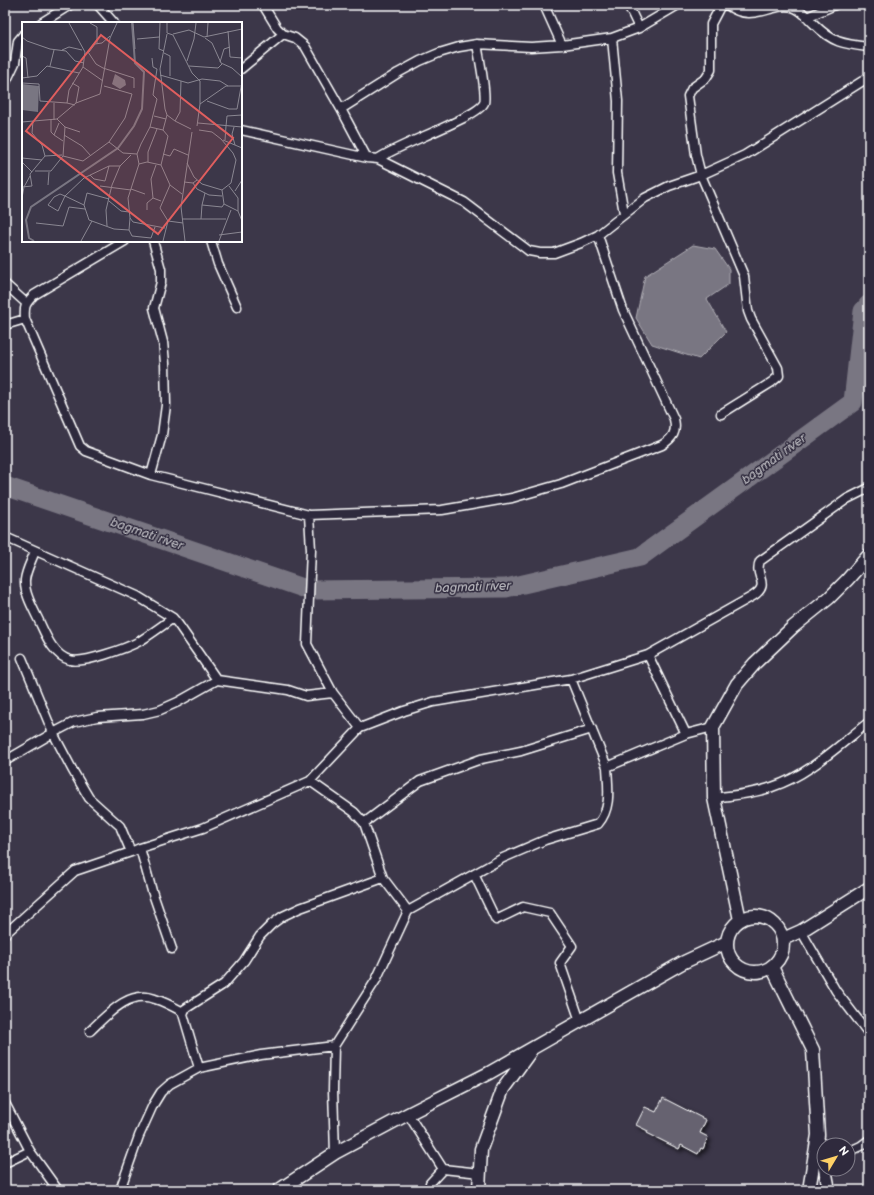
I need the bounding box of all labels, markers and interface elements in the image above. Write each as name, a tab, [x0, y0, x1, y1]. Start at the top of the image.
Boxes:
inset map	[22, 22, 242, 242]
water label: bagmati river	[739, 429, 810, 488]
water label: bagmati river	[108, 514, 187, 554]
water label: bagmati river	[435, 578, 513, 596]
north arrow	[816, 1137, 856, 1177]
text: N	[836, 1144, 851, 1158]

